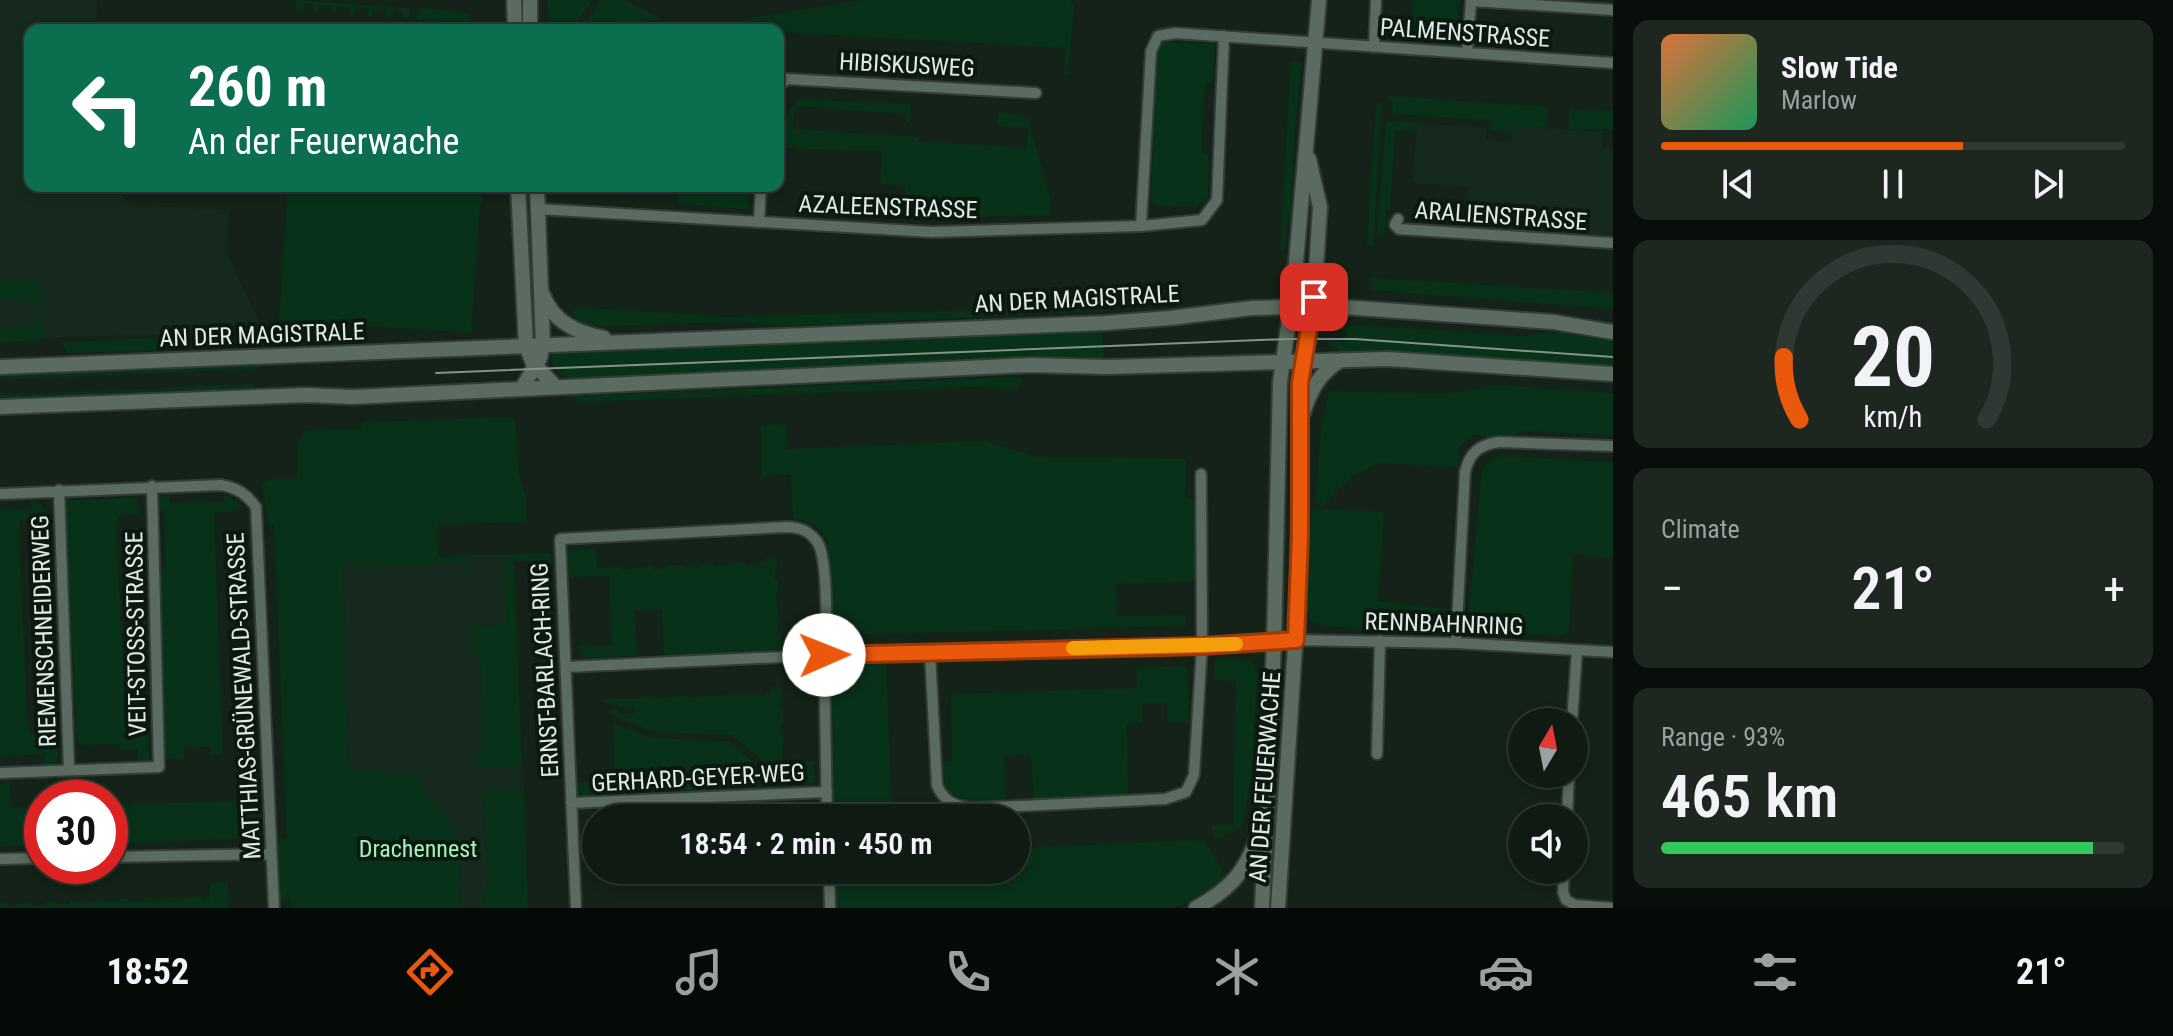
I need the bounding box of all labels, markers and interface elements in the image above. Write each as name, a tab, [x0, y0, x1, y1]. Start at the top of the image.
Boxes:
street label: PALMENSTRASSE	[1379, 13, 1551, 53]
street label: HIBISKUSWEG	[838, 47, 976, 83]
text: Slow Tide	[1781, 50, 1898, 85]
text: 260 m	[188, 54, 327, 120]
icon: left	[56, 56, 160, 160]
text: Marlow	[1781, 85, 1857, 115]
text: An der Feuerwache	[188, 121, 459, 163]
icon: previous	[1716, 162, 1760, 206]
icon: pause	[1871, 162, 1915, 206]
icon: next	[2026, 162, 2070, 206]
street label: AZALEENSTRASSE	[798, 190, 978, 224]
street label: ARALIENSTRASSE	[1414, 196, 1588, 236]
pin	[1280, 263, 1348, 331]
icon: arrive	[1292, 275, 1336, 319]
street label: AN DER MAGISTRALE	[974, 280, 1180, 318]
text: 20	[1851, 309, 1935, 406]
street label: AN DER MAGISTRALE	[159, 317, 365, 353]
text: km/h	[1864, 400, 1922, 434]
text: Climate	[1661, 514, 1740, 544]
street label: RIEMENSCHNEIDERWEG	[26, 515, 62, 747]
street label: VEIT-STOSS-STRASSE	[120, 531, 152, 737]
street label: MATTHIAS-GRÜNEWALD-STRASSE	[221, 532, 267, 860]
text: 21°	[1851, 553, 1935, 624]
street label: ERNST-BARLACH-RING	[525, 562, 565, 778]
text: −	[1661, 563, 1683, 615]
text: +	[2103, 563, 2125, 615]
street label: RENNBAHNRING	[1364, 607, 1524, 641]
position arrow	[782, 613, 866, 697]
street label: AN DER FEUERWACHE	[1244, 670, 1286, 884]
north arrow	[1508, 708, 1588, 788]
map controls	[1508, 708, 1588, 884]
text: Range · 93%	[1661, 722, 1785, 752]
street label: GERHARD-GEYER-WEG	[590, 758, 806, 798]
text: 465 km	[1661, 761, 1838, 832]
speed limit sign: 30	[24, 780, 128, 884]
button: sound	[1508, 804, 1588, 884]
text: 18:54 · 2 min · 450 m	[679, 826, 933, 861]
park label: Drachennest	[359, 835, 477, 863]
icon: directions	[402, 944, 458, 1000]
icon: music	[671, 944, 727, 1000]
icon: phone	[940, 944, 996, 1000]
icon: climate	[1209, 944, 1265, 1000]
icon: car	[1478, 944, 1534, 1000]
icon: filters	[1747, 944, 1803, 1000]
text: 18:52	[106, 951, 189, 993]
text: 21°	[2016, 951, 2066, 993]

